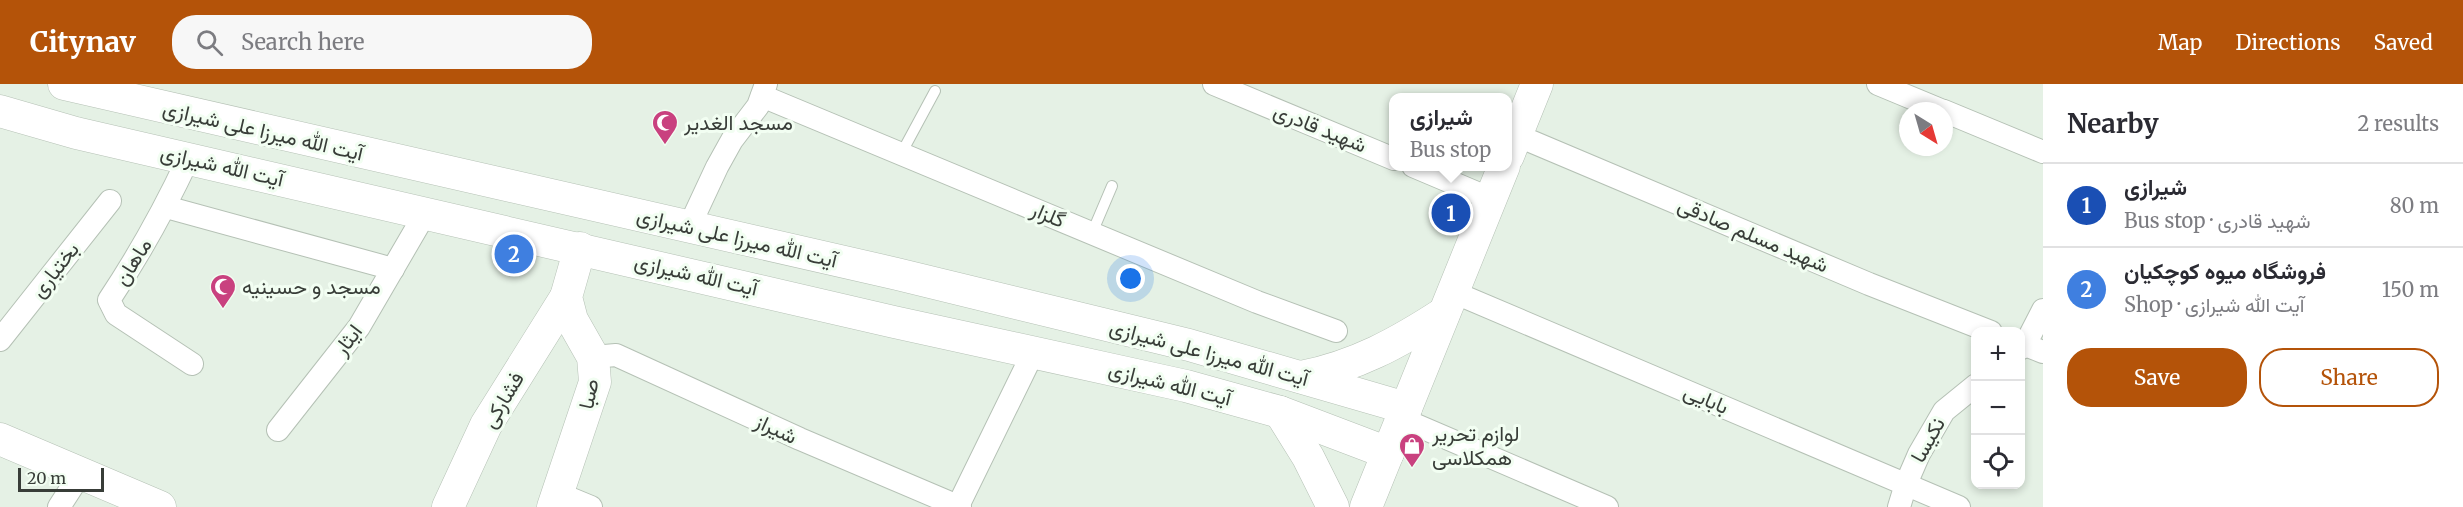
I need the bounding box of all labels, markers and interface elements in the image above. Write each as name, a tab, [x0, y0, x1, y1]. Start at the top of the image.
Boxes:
search box	[172, 15, 592, 69]
text: Citynav	[30, 24, 136, 60]
icon: search	[193, 26, 226, 59]
text: Search here	[241, 28, 364, 56]
text: Map	[2158, 29, 2202, 56]
text: Directions	[2235, 29, 2340, 56]
text: Saved	[2373, 29, 2433, 56]
popup	[1389, 93, 1512, 171]
street label: آیت الله میرزا علی شیرازی	[160, 94, 368, 167]
street label: شهید قادری	[1270, 97, 1371, 158]
north arrow	[1899, 102, 1953, 156]
text: شیرازی	[1410, 103, 1473, 131]
text: Nearby	[2067, 107, 2159, 140]
mosque icon: مسجد الغدیر	[650, 108, 680, 146]
place label: مسجد الغدیر	[683, 109, 793, 136]
text: 2 results	[2357, 111, 2439, 136]
text: Bus stop	[1410, 137, 1491, 162]
street label: آیت الله شیرازی	[158, 138, 288, 193]
text: شیرازی	[2124, 173, 2187, 201]
pin: 1	[1432, 190, 1470, 236]
street label: شهید مسلم صادقی	[1673, 191, 1833, 279]
text: 1	[2082, 193, 2091, 218]
text: 80 m	[2390, 193, 2439, 218]
street label: گلزار	[1026, 195, 1069, 234]
street label: آیت الله میرزا علی شیرازی	[634, 201, 842, 274]
text: Bus stop · شهید قادری	[2124, 208, 2311, 233]
pin: 2	[494, 232, 534, 276]
street label: ماهان	[108, 233, 158, 291]
street label: بختیاری	[25, 236, 85, 303]
street label: آیت الله شیرازی	[632, 247, 762, 302]
text: فروشگاه میوه کوچکیان	[2124, 257, 2326, 285]
your location	[1116, 264, 1145, 293]
mosque icon: مسجد و حسینیه	[208, 272, 238, 310]
place label: مسجد و حسینیه	[242, 273, 381, 300]
text: 2	[2081, 277, 2092, 302]
text: 150 m	[2382, 277, 2439, 302]
text: Shop · آیت الله شیرازی	[2124, 292, 2304, 317]
street label: آیت الله میرزا علی شیرازی	[1107, 313, 1314, 393]
street label: ایثار	[327, 319, 368, 361]
map controls	[1971, 327, 2025, 489]
button: +	[1971, 327, 2025, 381]
button: Save	[2067, 348, 2247, 407]
button: Share	[2259, 348, 2439, 407]
street label: آیت الله شیرازی	[1106, 355, 1236, 412]
street label: فشارکی	[475, 367, 530, 433]
street label: صبا	[572, 376, 605, 412]
street label: بابایی	[1680, 377, 1733, 420]
button: −	[1971, 381, 2025, 435]
street label: شیراز	[750, 407, 802, 450]
street label: نکیسا	[1904, 412, 1951, 467]
place label: لوازم تحریر همکلاسی	[1431, 420, 1520, 471]
shop icon: لوازم تحریر همکلاسی	[1397, 431, 1427, 469]
button: locate	[1971, 435, 2025, 489]
scale bar	[18, 465, 104, 492]
text: 20 m	[27, 468, 66, 488]

